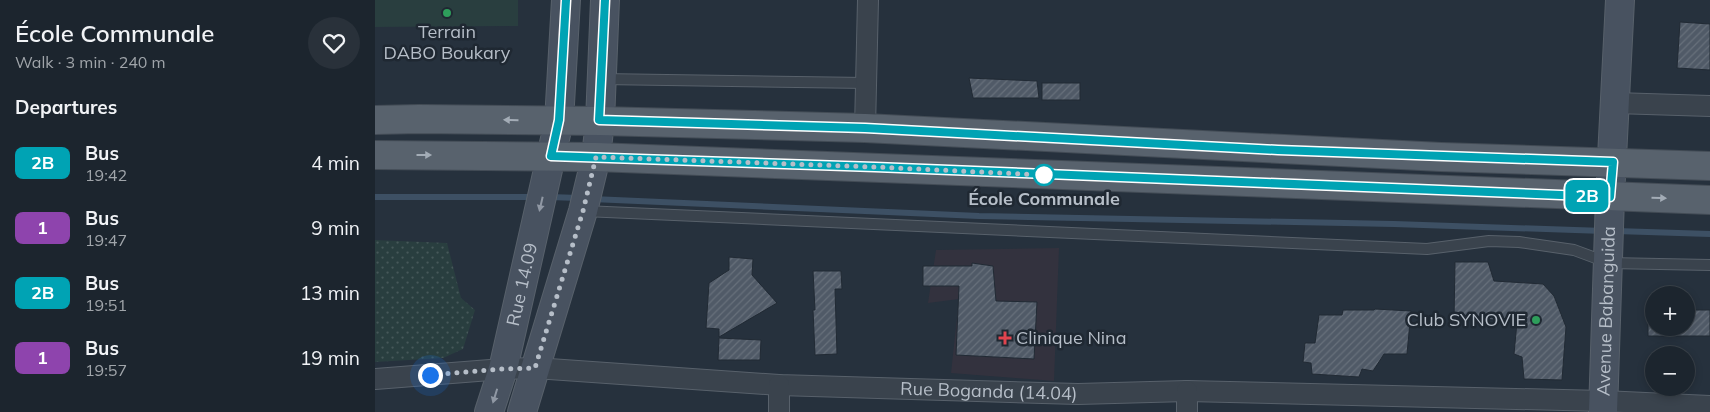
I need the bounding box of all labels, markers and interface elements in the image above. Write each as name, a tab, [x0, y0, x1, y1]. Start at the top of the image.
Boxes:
marker: Terrain DABO Boukary	[441, 7, 453, 19]
button: heart	[308, 17, 360, 69]
text: École Communale	[15, 18, 214, 48]
place label: Terrain DABO Boukary	[384, 20, 511, 64]
text: Walk · 3 min · 240 m	[15, 52, 166, 72]
text: Departures	[15, 95, 117, 119]
one-way arrow	[502, 116, 518, 124]
text: Bus	[85, 141, 119, 165]
text: 2B	[31, 151, 54, 174]
text: 4 min	[311, 151, 360, 175]
one-way arrow	[416, 151, 432, 159]
marker: École Communale	[1033, 164, 1055, 186]
text: 19:42	[85, 165, 127, 185]
line badge: 2B	[1565, 180, 1609, 212]
text: 2B	[1575, 184, 1599, 207]
place label: École Communale	[968, 187, 1120, 210]
one-way arrow	[1651, 195, 1667, 203]
one-way arrow	[537, 196, 545, 211]
text: Bus	[85, 206, 119, 230]
text: 1	[37, 216, 48, 239]
text: 9 min	[311, 216, 360, 240]
street label: Avenue Babanguida	[1592, 226, 1620, 396]
text: 19:47	[85, 230, 127, 250]
street label: Rue 14.09	[501, 240, 542, 328]
text: Bus	[85, 271, 119, 295]
text: 2B	[31, 281, 54, 304]
text: 13 min	[300, 281, 360, 305]
map controls	[1645, 286, 1695, 396]
button: +	[1645, 286, 1695, 336]
text: 19:51	[85, 295, 127, 315]
place label: Club SYNOVIE	[1407, 308, 1526, 331]
marker: Club SYNOVIE	[1530, 314, 1542, 326]
place label: Clinique Nina	[1016, 326, 1126, 349]
marker: Clinique Nina	[998, 331, 1012, 345]
text: Bus	[85, 336, 119, 360]
text: 1	[37, 346, 48, 369]
text: 19 min	[300, 346, 360, 370]
button: −	[1645, 346, 1695, 396]
text: 19:57	[85, 360, 127, 380]
your location	[418, 363, 443, 388]
street label: Rue Boganda (14.04)	[900, 377, 1078, 405]
one-way arrow	[490, 388, 498, 403]

